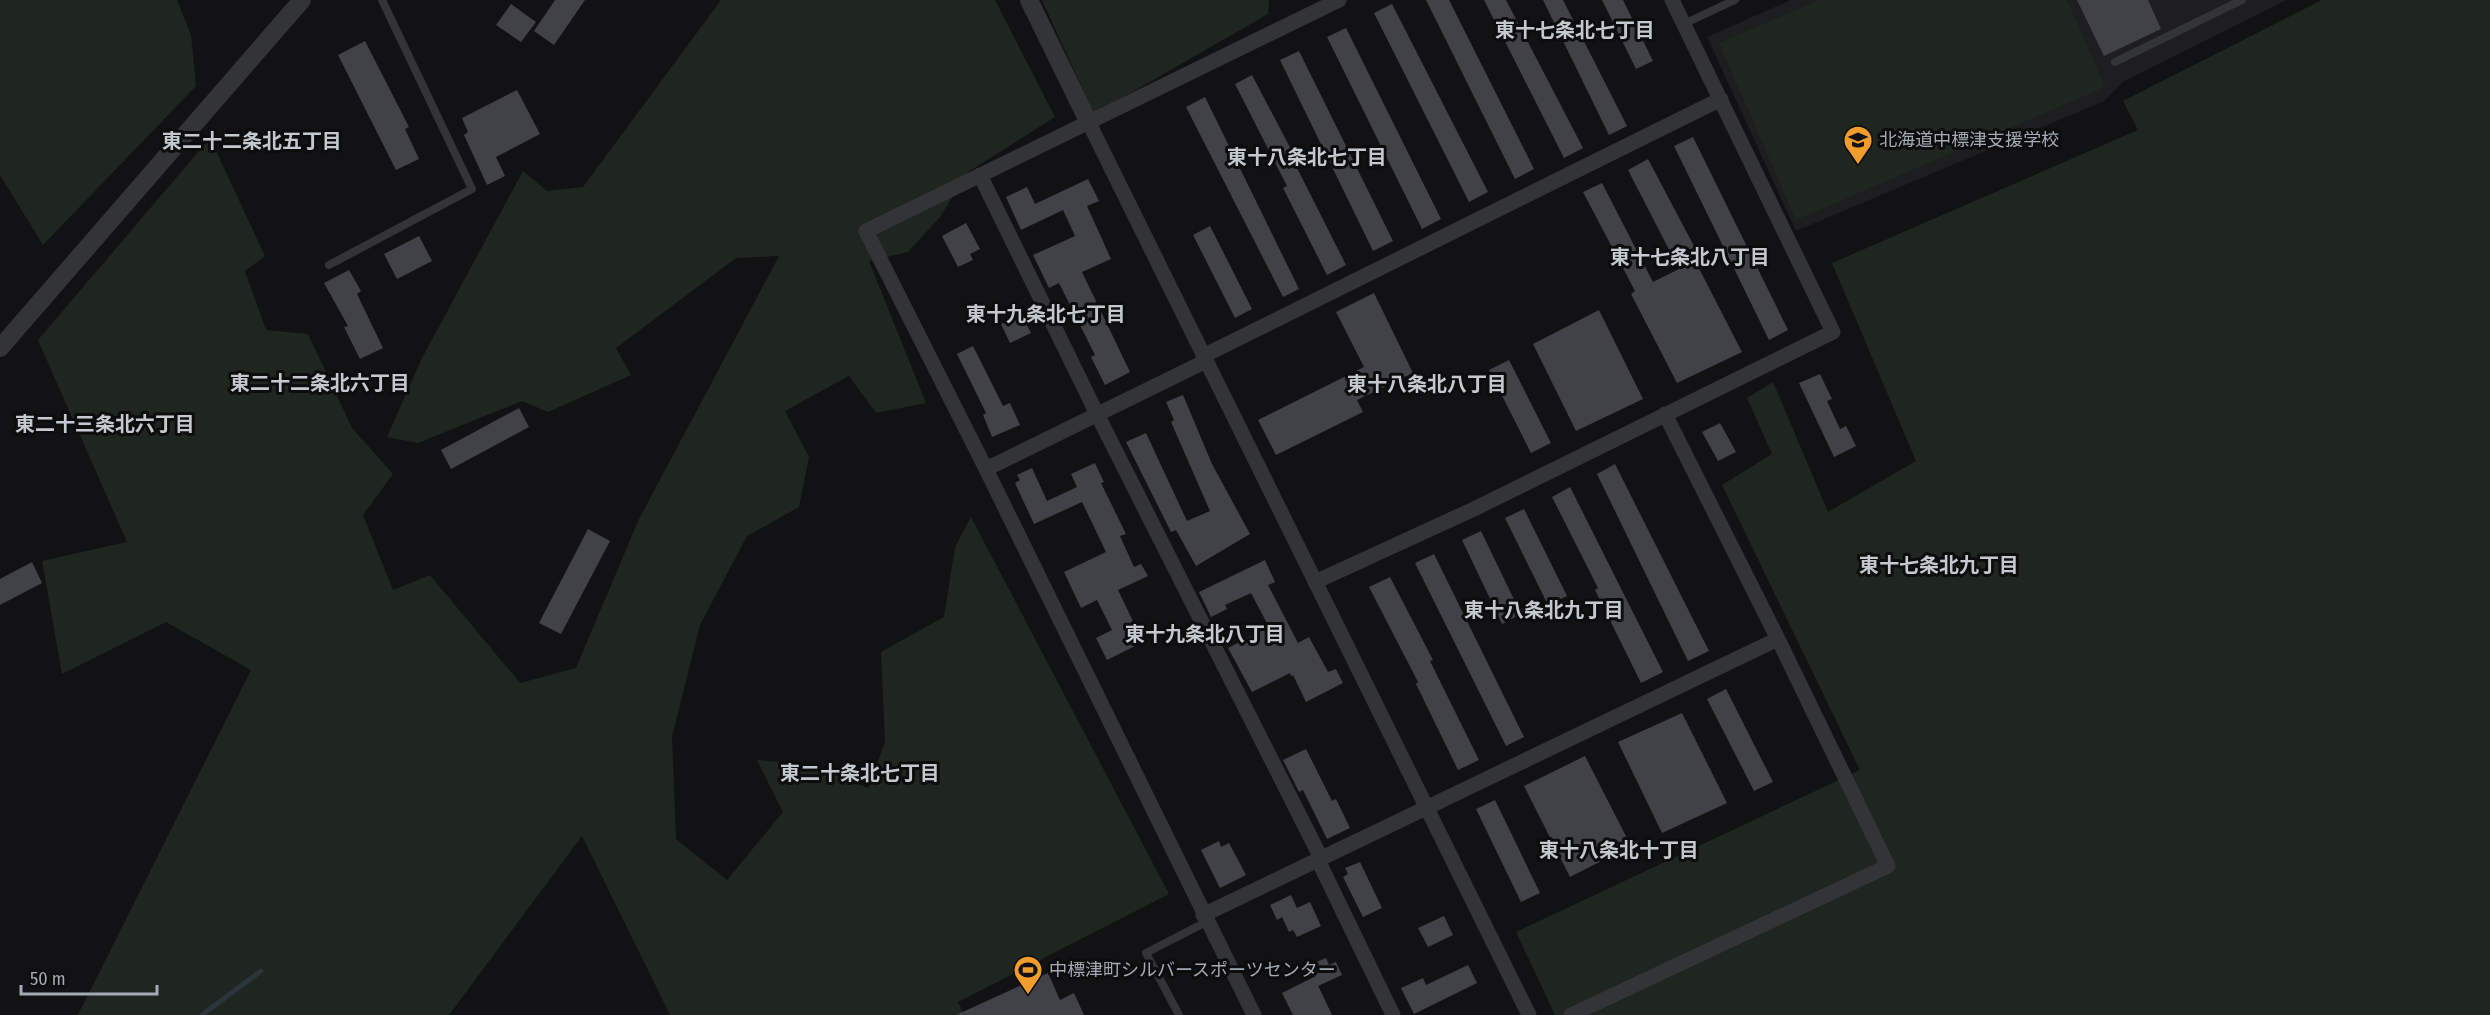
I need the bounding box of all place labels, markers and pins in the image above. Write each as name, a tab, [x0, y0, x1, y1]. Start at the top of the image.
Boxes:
school or university icon: 北海道中標津支援学校	[1842, 124, 1874, 166]
place label: 北海道中標津支援学校	[1879, 129, 2059, 151]
sports icon: 中標津町シルバースポーツセンター	[1012, 954, 1044, 996]
place label: 中標津町シルバースポーツセンター	[1049, 959, 1336, 981]

